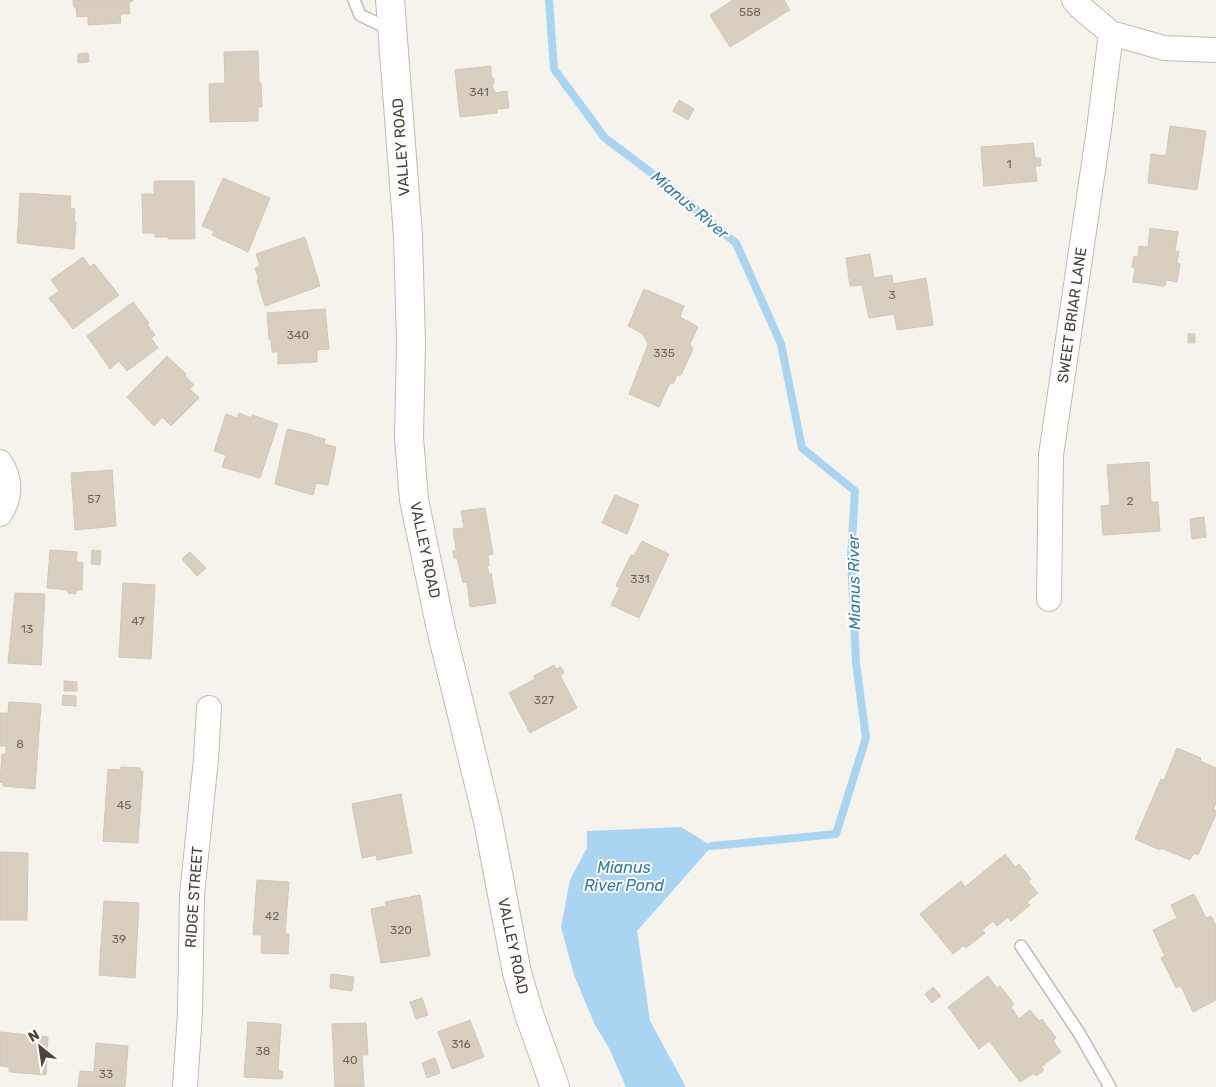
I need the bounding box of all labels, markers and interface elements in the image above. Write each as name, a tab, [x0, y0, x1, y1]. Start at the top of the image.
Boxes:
house number: 558	[739, 5, 761, 19]
house number: 341	[469, 85, 489, 99]
street label: VALLEY ROAD	[389, 97, 413, 197]
house number: 1	[1006, 157, 1012, 171]
water label: Mianus River	[647, 167, 733, 244]
street label: SWEET BRIAR LANE	[1054, 246, 1090, 384]
house number: 3	[888, 288, 896, 302]
house number: 340	[287, 328, 309, 342]
house number: 335	[653, 346, 675, 360]
house number: 57	[87, 492, 101, 506]
house number: 2	[1126, 494, 1134, 508]
street label: VALLEY ROAD	[406, 500, 444, 600]
water label: Mianus River	[844, 533, 864, 630]
house number: 331	[630, 572, 650, 586]
house number: 47	[131, 614, 145, 628]
house number: 13	[21, 622, 33, 636]
house number: 327	[534, 693, 554, 707]
house number: 8	[16, 737, 24, 751]
house number: 45	[117, 798, 131, 812]
street label: RIDGE STREET	[181, 845, 207, 948]
water label: Mianus River Pond	[584, 858, 665, 895]
street label: VALLEY ROAD	[494, 896, 532, 996]
house number: 42	[265, 909, 279, 923]
house number: 320	[390, 923, 412, 937]
house number: 39	[112, 932, 126, 946]
north arrow	[15, 1022, 65, 1072]
text: N	[25, 1026, 42, 1046]
house number: 316	[451, 1037, 471, 1051]
house number: 38	[256, 1044, 270, 1058]
house number: 40	[342, 1053, 358, 1067]
house number: 33	[99, 1067, 113, 1081]

